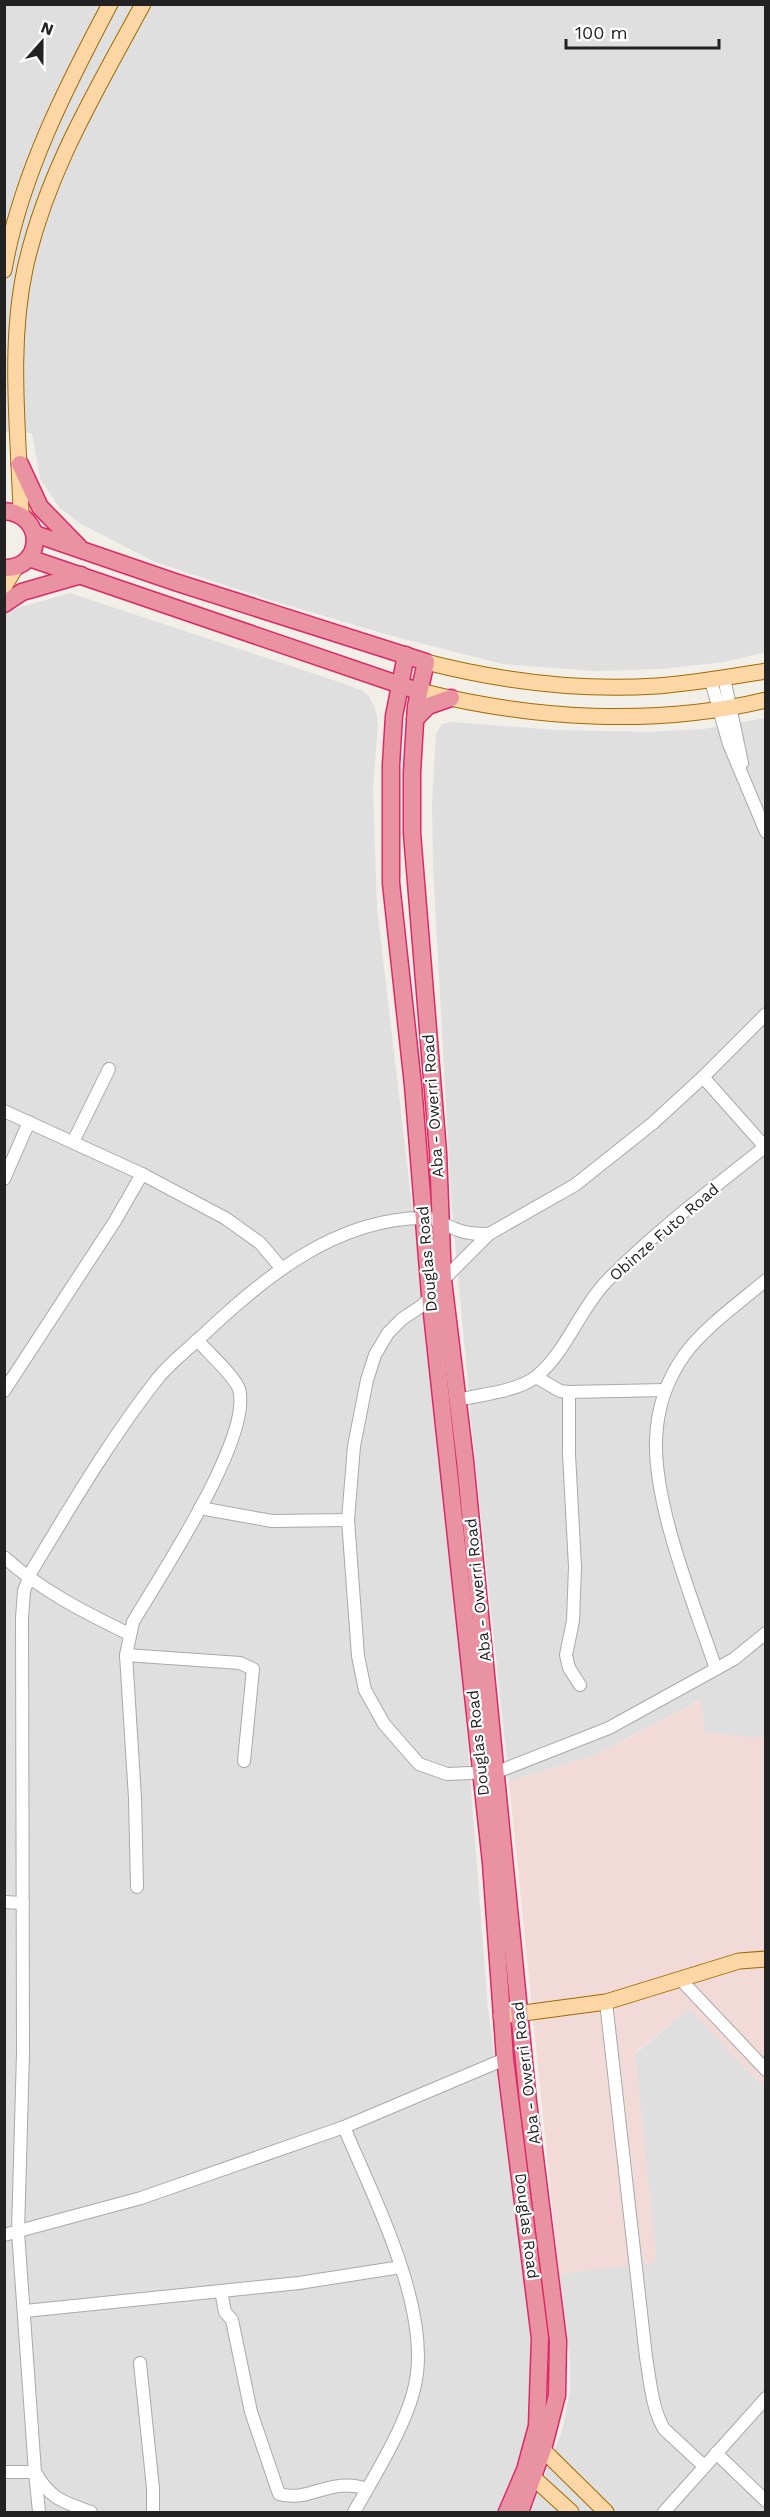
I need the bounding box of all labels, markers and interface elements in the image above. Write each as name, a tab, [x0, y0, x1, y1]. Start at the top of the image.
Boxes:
north arrow	[12, 12, 72, 72]
scale bar	[566, 12, 719, 50]
text: N	[38, 17, 56, 39]
text: 100 m	[575, 22, 628, 43]
street label: Aba - Owerri Road	[418, 1033, 448, 1179]
street label: Obinze Futo Road	[605, 1179, 723, 1285]
street label: Douglas Road	[413, 1205, 441, 1313]
street label: Aba - Owerri Road	[461, 1517, 495, 1663]
street label: Douglas Road	[463, 1689, 493, 1797]
street label: Aba - Owerri Road	[508, 2000, 544, 2146]
street label: Douglas Road	[511, 2172, 543, 2280]

